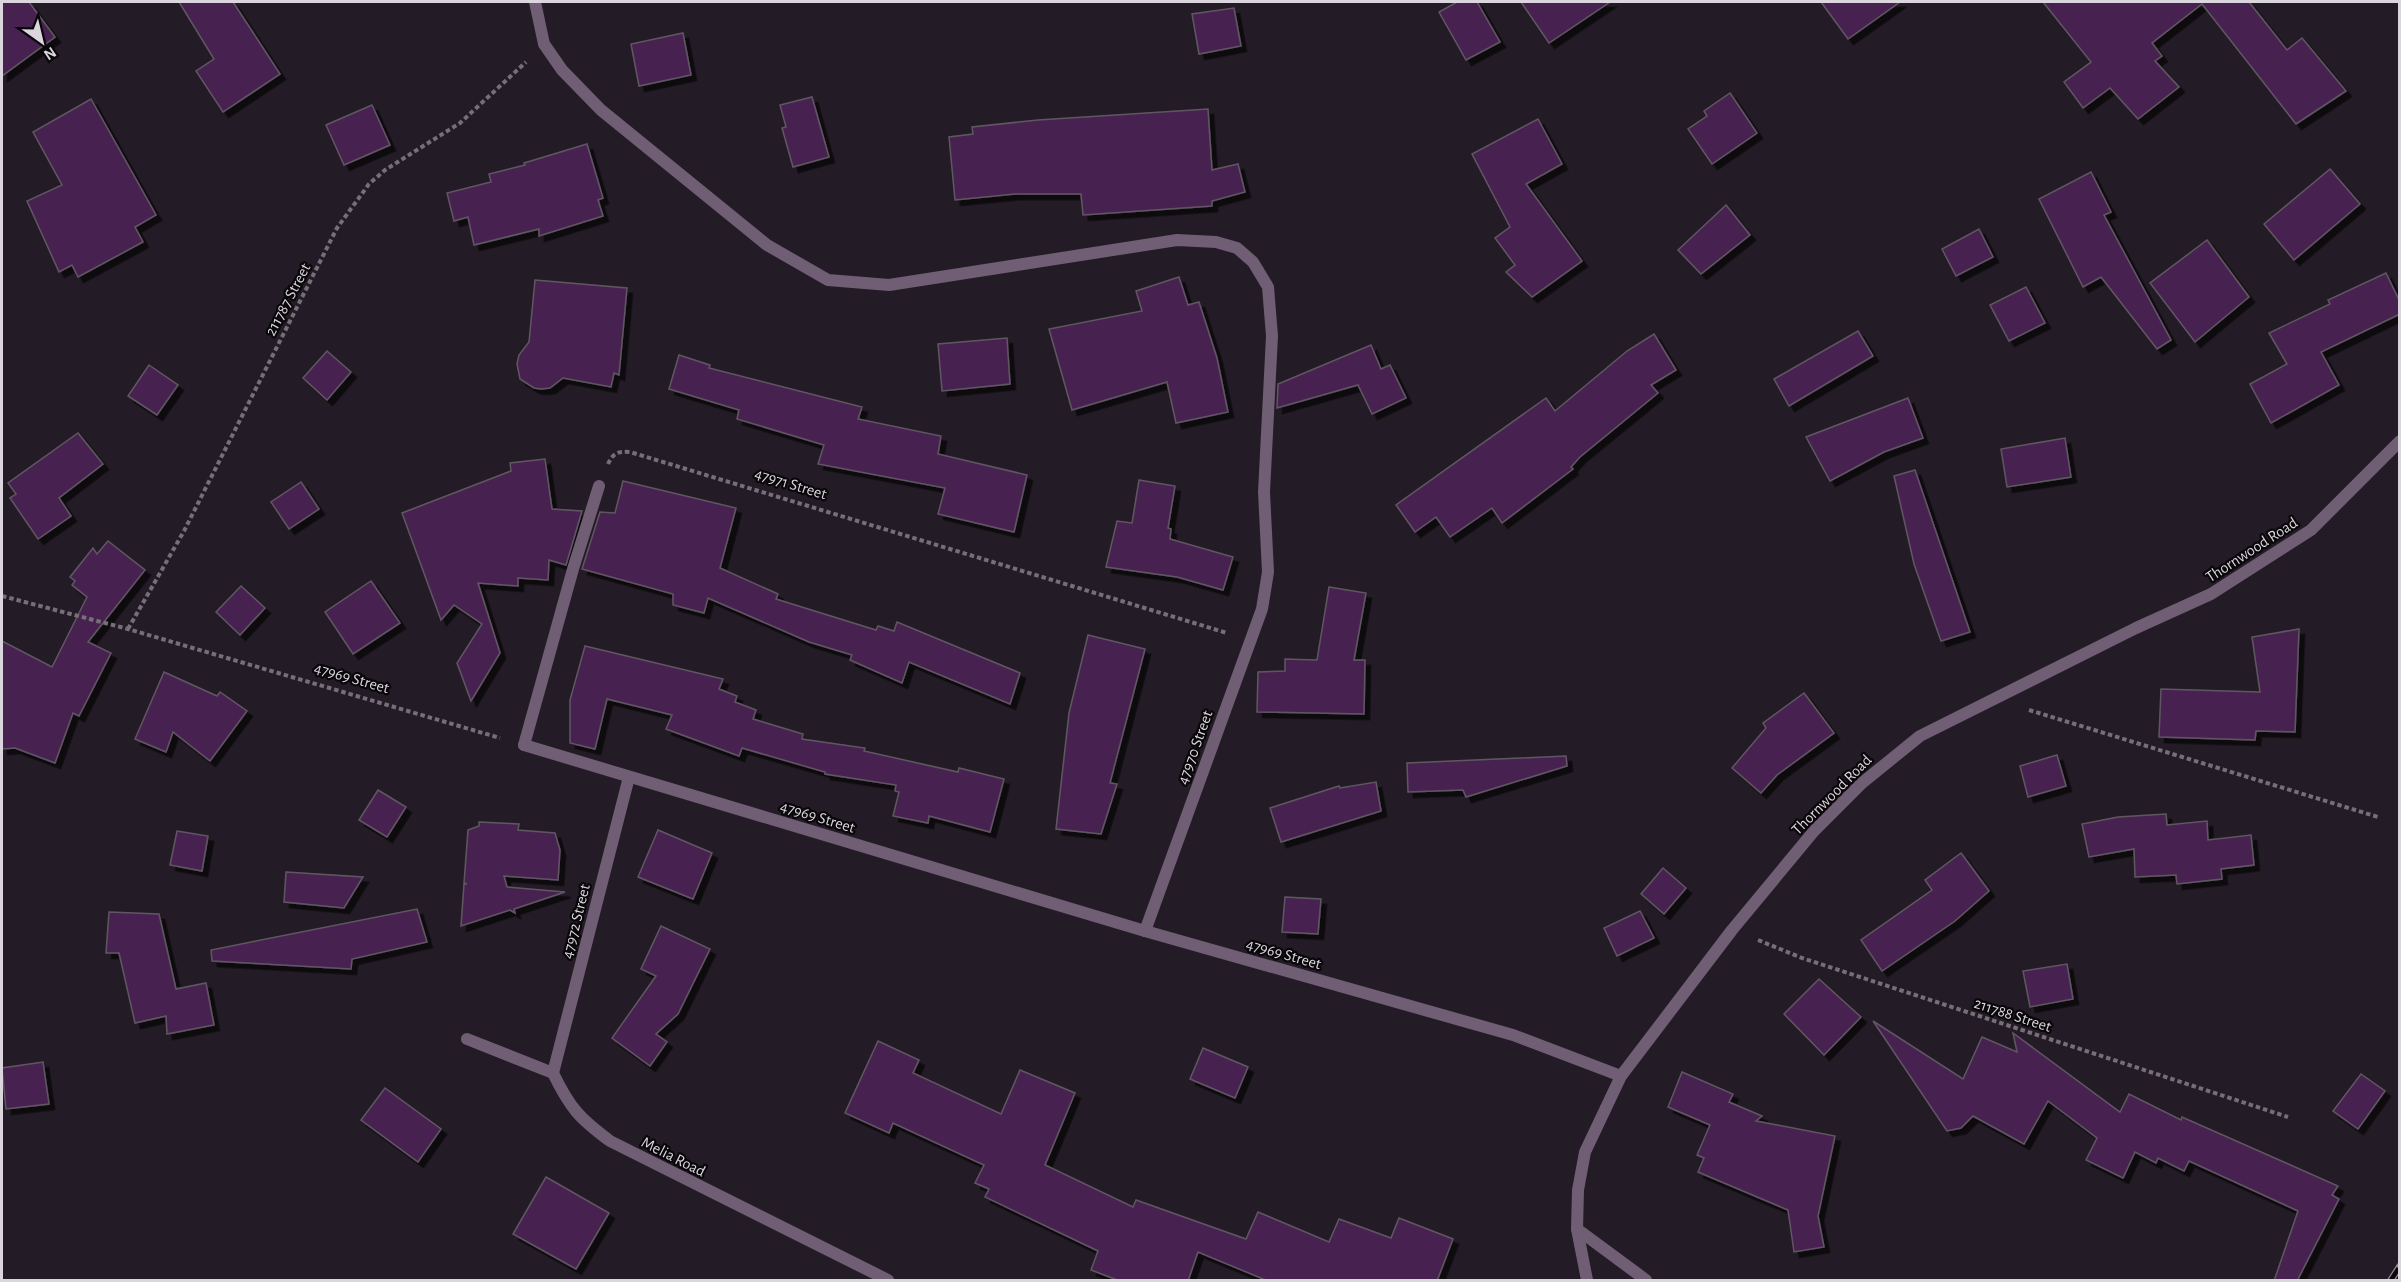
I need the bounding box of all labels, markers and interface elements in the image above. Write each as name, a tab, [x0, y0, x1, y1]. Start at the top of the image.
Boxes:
north arrow	[12, 12, 72, 72]
text: N	[41, 44, 59, 63]
street label: 211787 Street	[262, 261, 314, 338]
street label: 47971 Street	[753, 465, 829, 502]
street label: Thornwood Road	[2203, 514, 2300, 585]
street label: 47969 Street	[312, 660, 391, 696]
street label: 47970 Street	[1174, 708, 1216, 786]
street label: Thornwood Road	[1789, 752, 1875, 838]
street label: 47969 Street	[778, 798, 857, 836]
street label: 47972 Street	[559, 882, 593, 960]
street label: 47969 Street	[1244, 936, 1323, 972]
street label: 211788 Street	[1972, 995, 2053, 1035]
street label: Melia Road	[639, 1134, 708, 1180]

